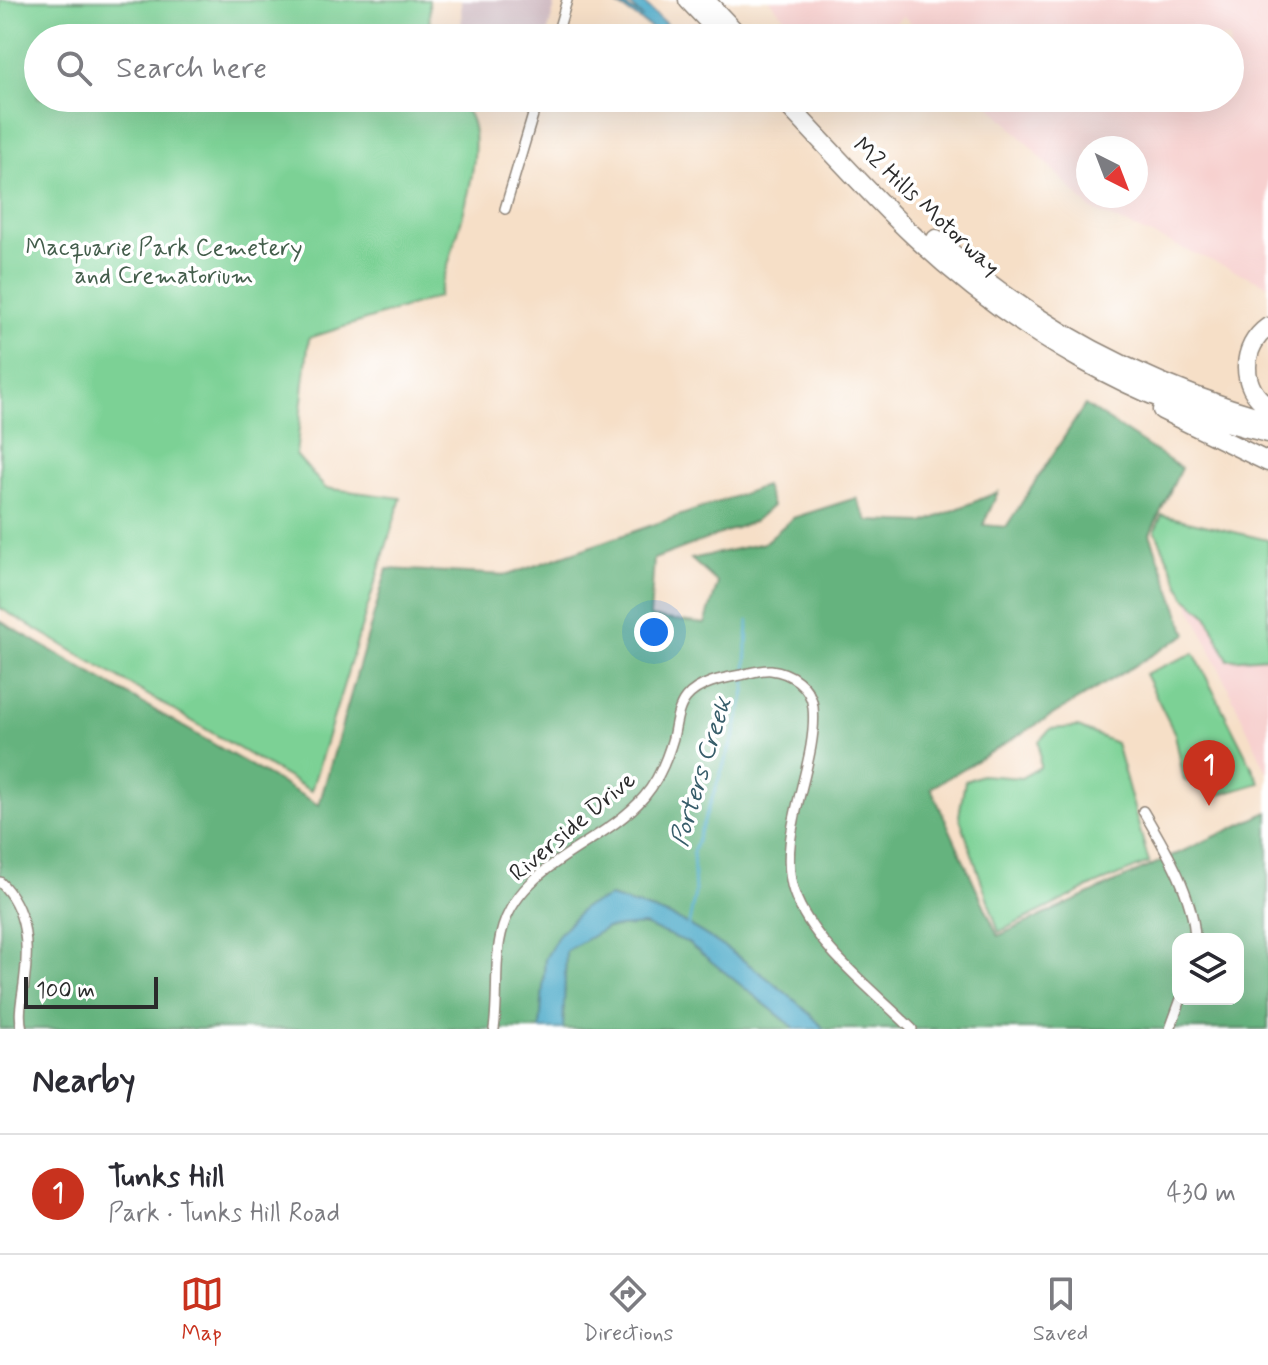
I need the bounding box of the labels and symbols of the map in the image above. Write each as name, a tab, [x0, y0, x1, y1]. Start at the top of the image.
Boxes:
street label: M2 Hills Motorway	[846, 131, 1006, 283]
north arrow	[1076, 136, 1148, 208]
park label: Macquarie Park Cemetery and Crematorium	[25, 233, 303, 292]
your location	[634, 612, 674, 652]
water label: Porters Creek	[663, 692, 741, 851]
pin: 1	[1183, 740, 1235, 806]
street label: Riverside Drive	[503, 765, 643, 889]
scale bar	[24, 973, 158, 1009]

